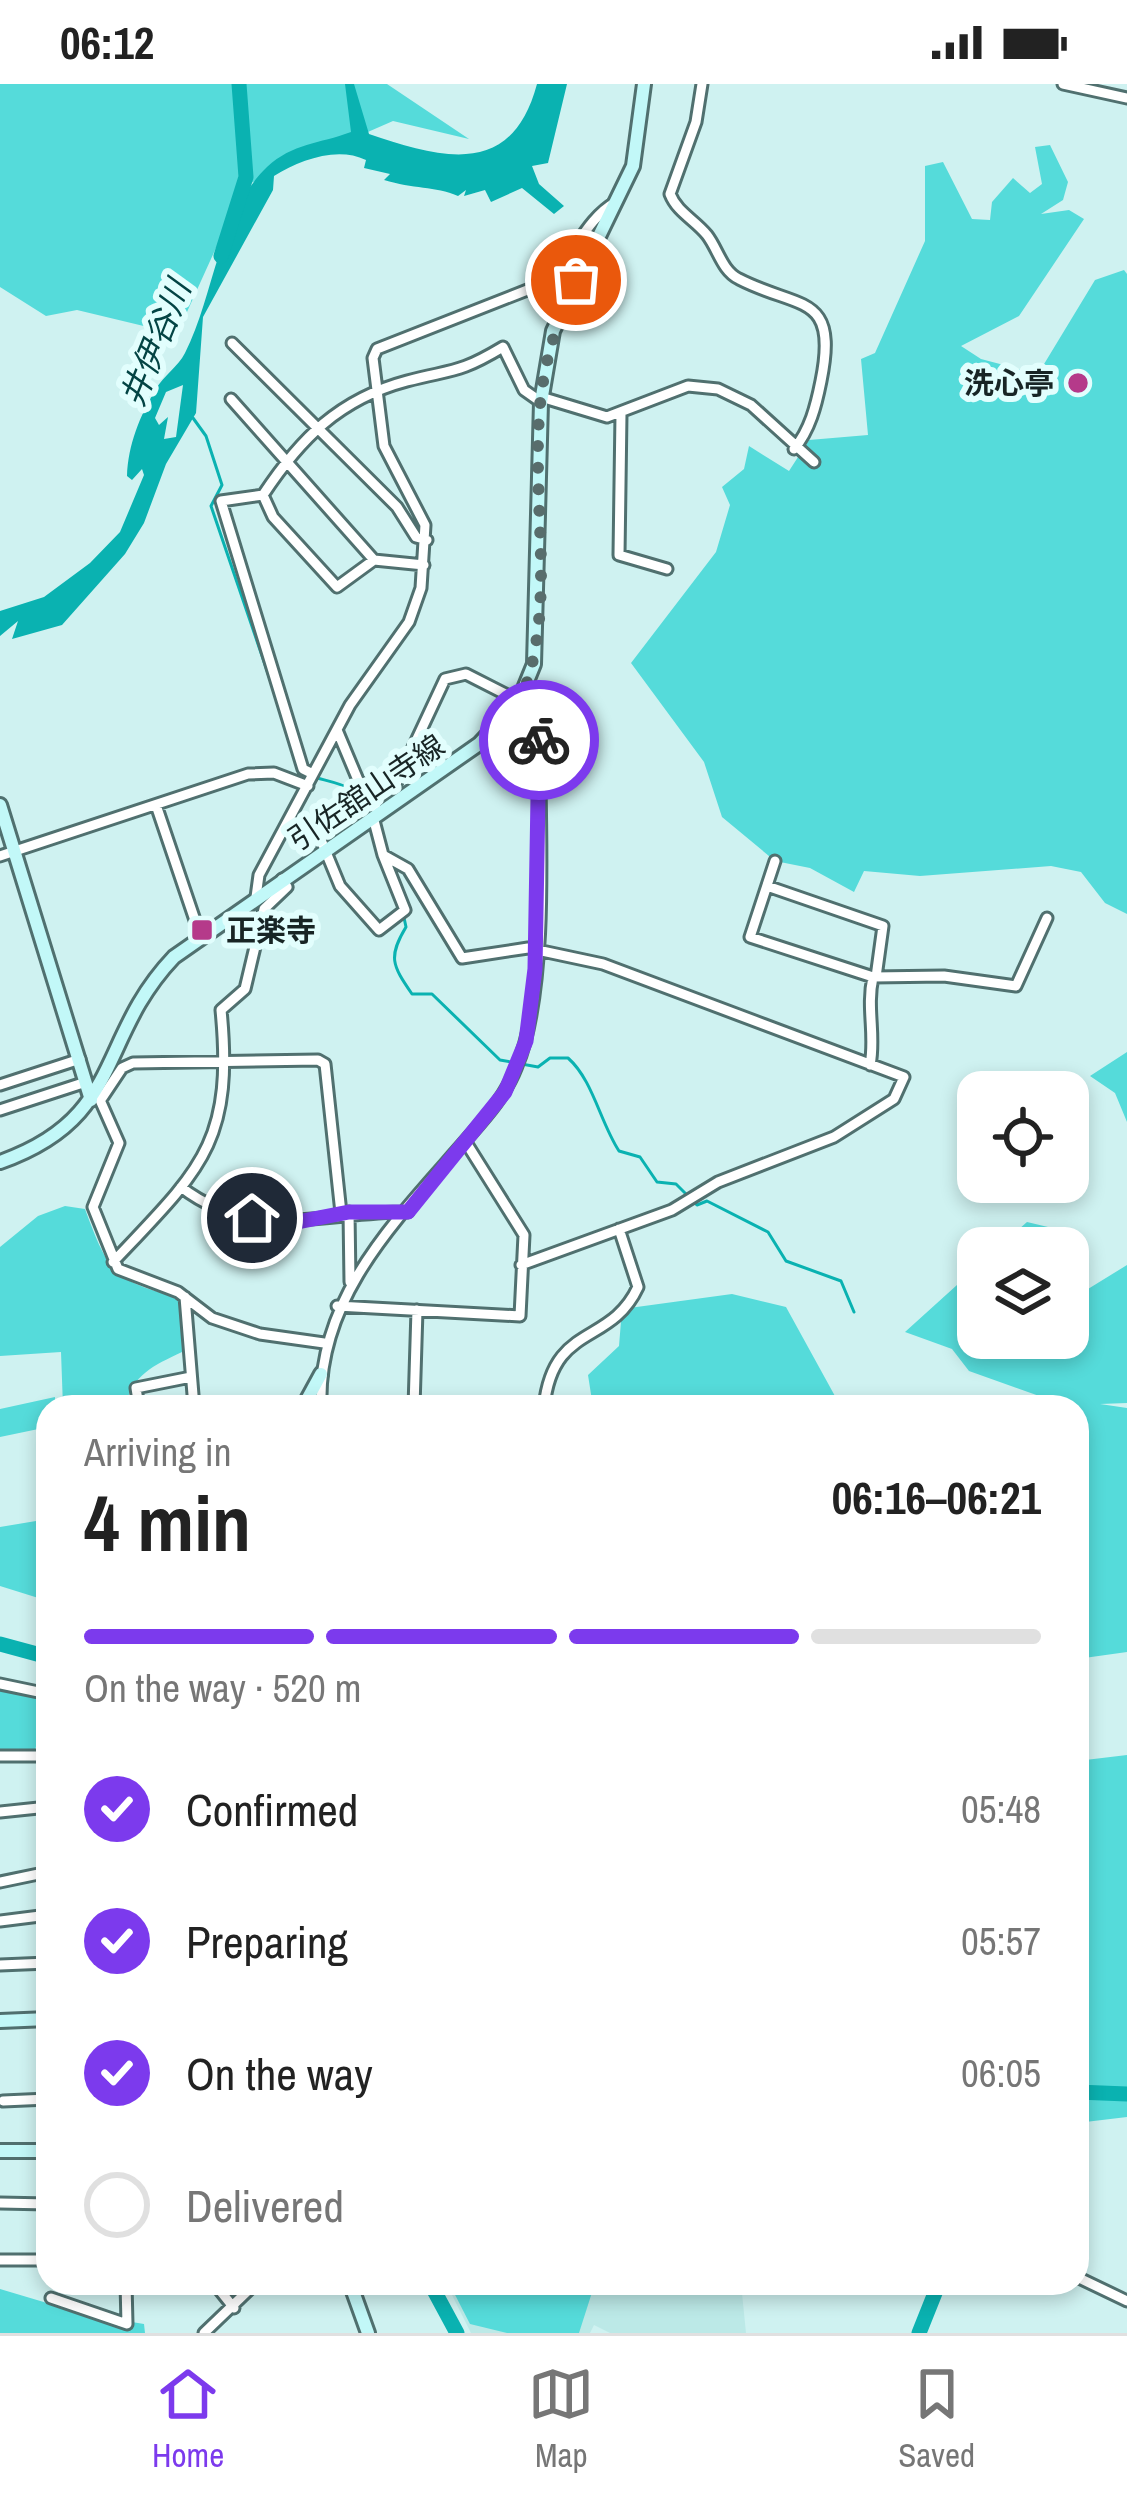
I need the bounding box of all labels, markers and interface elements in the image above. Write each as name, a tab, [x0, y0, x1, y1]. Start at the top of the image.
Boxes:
text: 06:12	[60, 12, 154, 73]
pin	[525, 229, 627, 331]
icon: bag	[543, 247, 609, 313]
water label: 井伊谷川	[110, 271, 201, 412]
place label: 洗心亭	[964, 363, 1054, 403]
marker: 洗心亭	[1065, 370, 1091, 396]
courier	[479, 680, 599, 800]
icon: bike	[506, 707, 572, 773]
street label: 引佐舘山寺線	[280, 725, 452, 859]
place label: 正楽寺	[226, 910, 316, 950]
marker: 正楽寺	[189, 917, 215, 943]
map controls	[957, 1071, 1089, 1359]
button: locate	[957, 1071, 1089, 1203]
pin	[201, 1167, 303, 1269]
icon: home	[219, 1185, 285, 1251]
button: layers	[957, 1227, 1089, 1359]
text: Arriving in	[84, 1426, 232, 1478]
text: 06:16–06:21	[832, 1467, 1041, 1528]
text: 4 min	[84, 1470, 251, 1575]
text: On the way · 520 m	[84, 1662, 361, 1714]
icon: check	[84, 1776, 150, 1842]
text: Confirmed	[186, 1779, 358, 1840]
text: 05:48	[961, 1783, 1041, 1835]
icon: check	[84, 1908, 150, 1974]
text: Preparing	[186, 1911, 348, 1972]
text: 05:57	[961, 1915, 1041, 1967]
icon: check	[84, 2040, 150, 2106]
text: On the way	[186, 2043, 373, 2104]
text: 06:05	[961, 2047, 1041, 2099]
text: Delivered	[186, 2175, 344, 2236]
tab: Home	[152, 2361, 224, 2477]
tab: Map	[528, 2361, 594, 2477]
tab: Saved	[898, 2361, 975, 2477]

